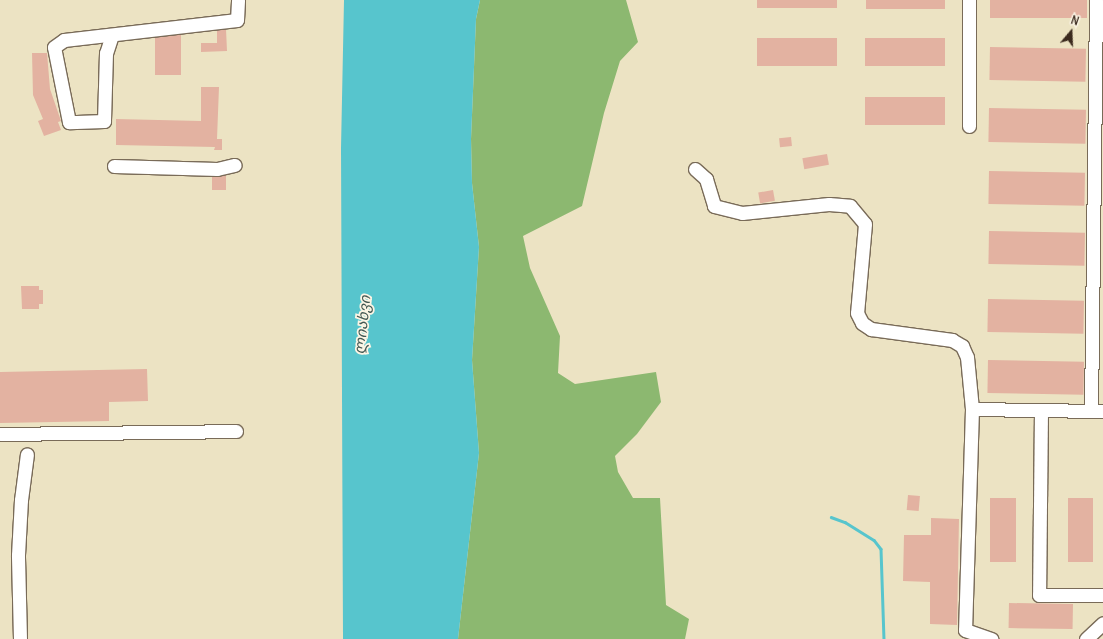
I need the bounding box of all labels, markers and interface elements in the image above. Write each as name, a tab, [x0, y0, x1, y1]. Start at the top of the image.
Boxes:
north arrow	[1051, 12, 1091, 52]
text: N	[1069, 13, 1081, 29]
water label: ლიახვი	[350, 295, 374, 355]

